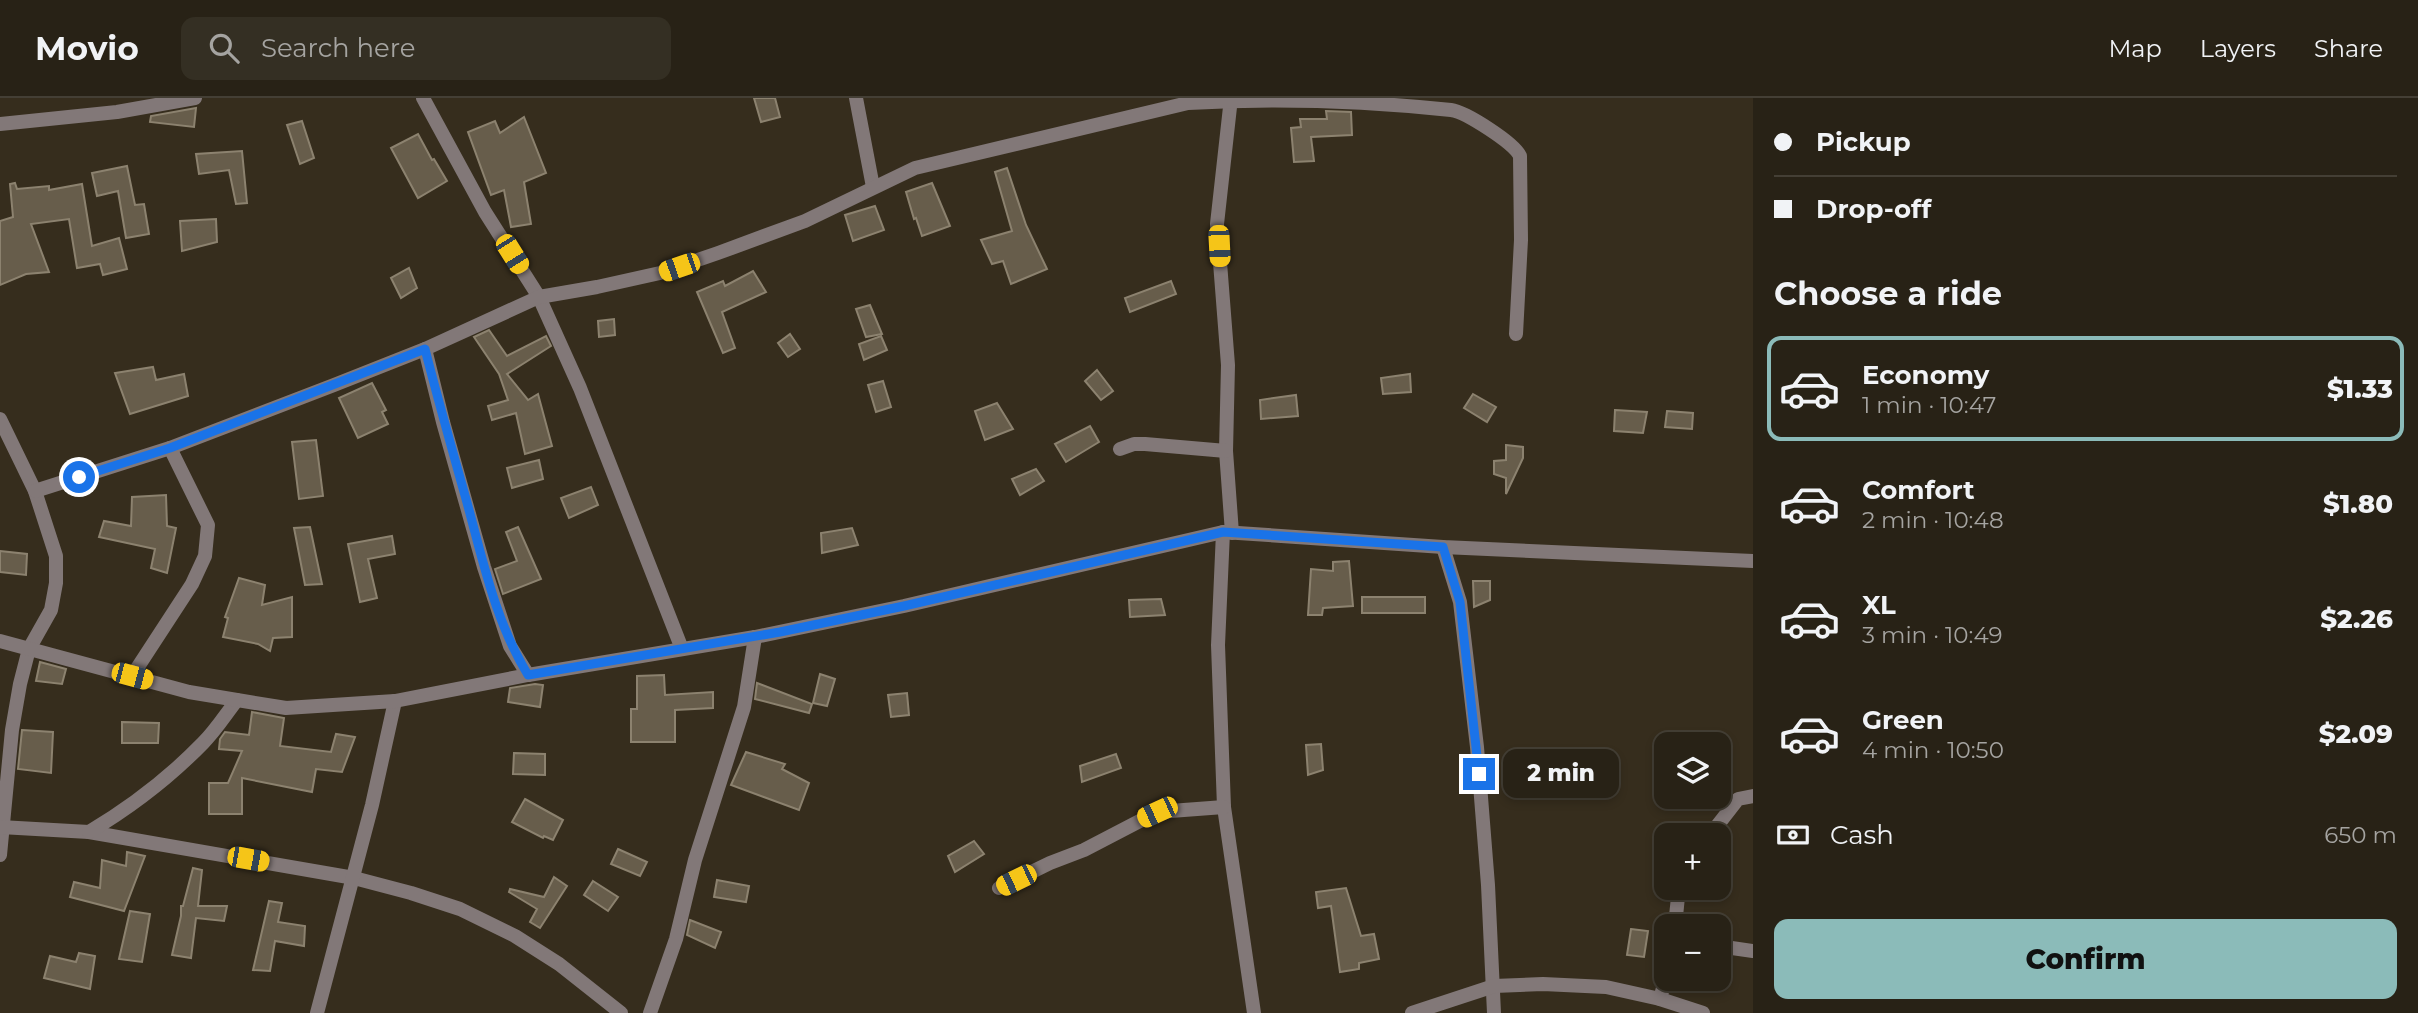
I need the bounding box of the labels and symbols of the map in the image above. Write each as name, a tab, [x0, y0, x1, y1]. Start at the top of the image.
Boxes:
car	[1208, 224, 1231, 268]
car	[492, 231, 533, 277]
car	[656, 250, 703, 284]
route start	[63, 461, 95, 493]
car	[109, 660, 156, 692]
callout: 2 min	[1504, 750, 1619, 798]
route end	[1463, 758, 1495, 790]
car	[1134, 794, 1181, 830]
car	[226, 845, 271, 873]
car	[993, 861, 1040, 899]

